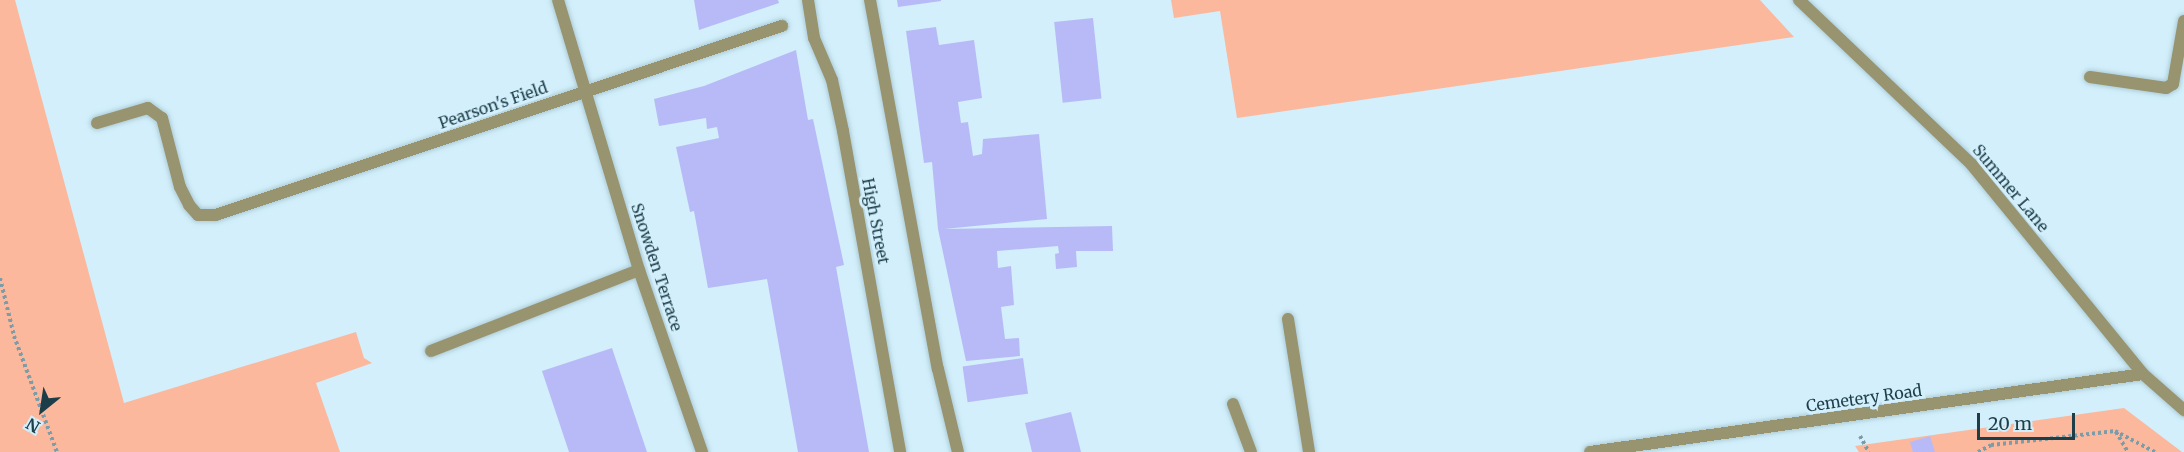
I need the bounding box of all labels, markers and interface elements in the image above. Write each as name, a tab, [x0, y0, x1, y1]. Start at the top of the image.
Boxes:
street label: Pearson's Field	[436, 77, 550, 133]
street label: Summer Lane	[1969, 140, 2053, 236]
street label: High Street	[858, 176, 894, 266]
street label: Snowden Terrace	[627, 201, 687, 333]
north arrow	[12, 380, 72, 440]
street label: Cemetery Road	[1805, 380, 1923, 416]
scale bar	[1980, 401, 2078, 439]
text: 20 m	[1988, 412, 2032, 435]
text: N	[23, 414, 43, 437]

